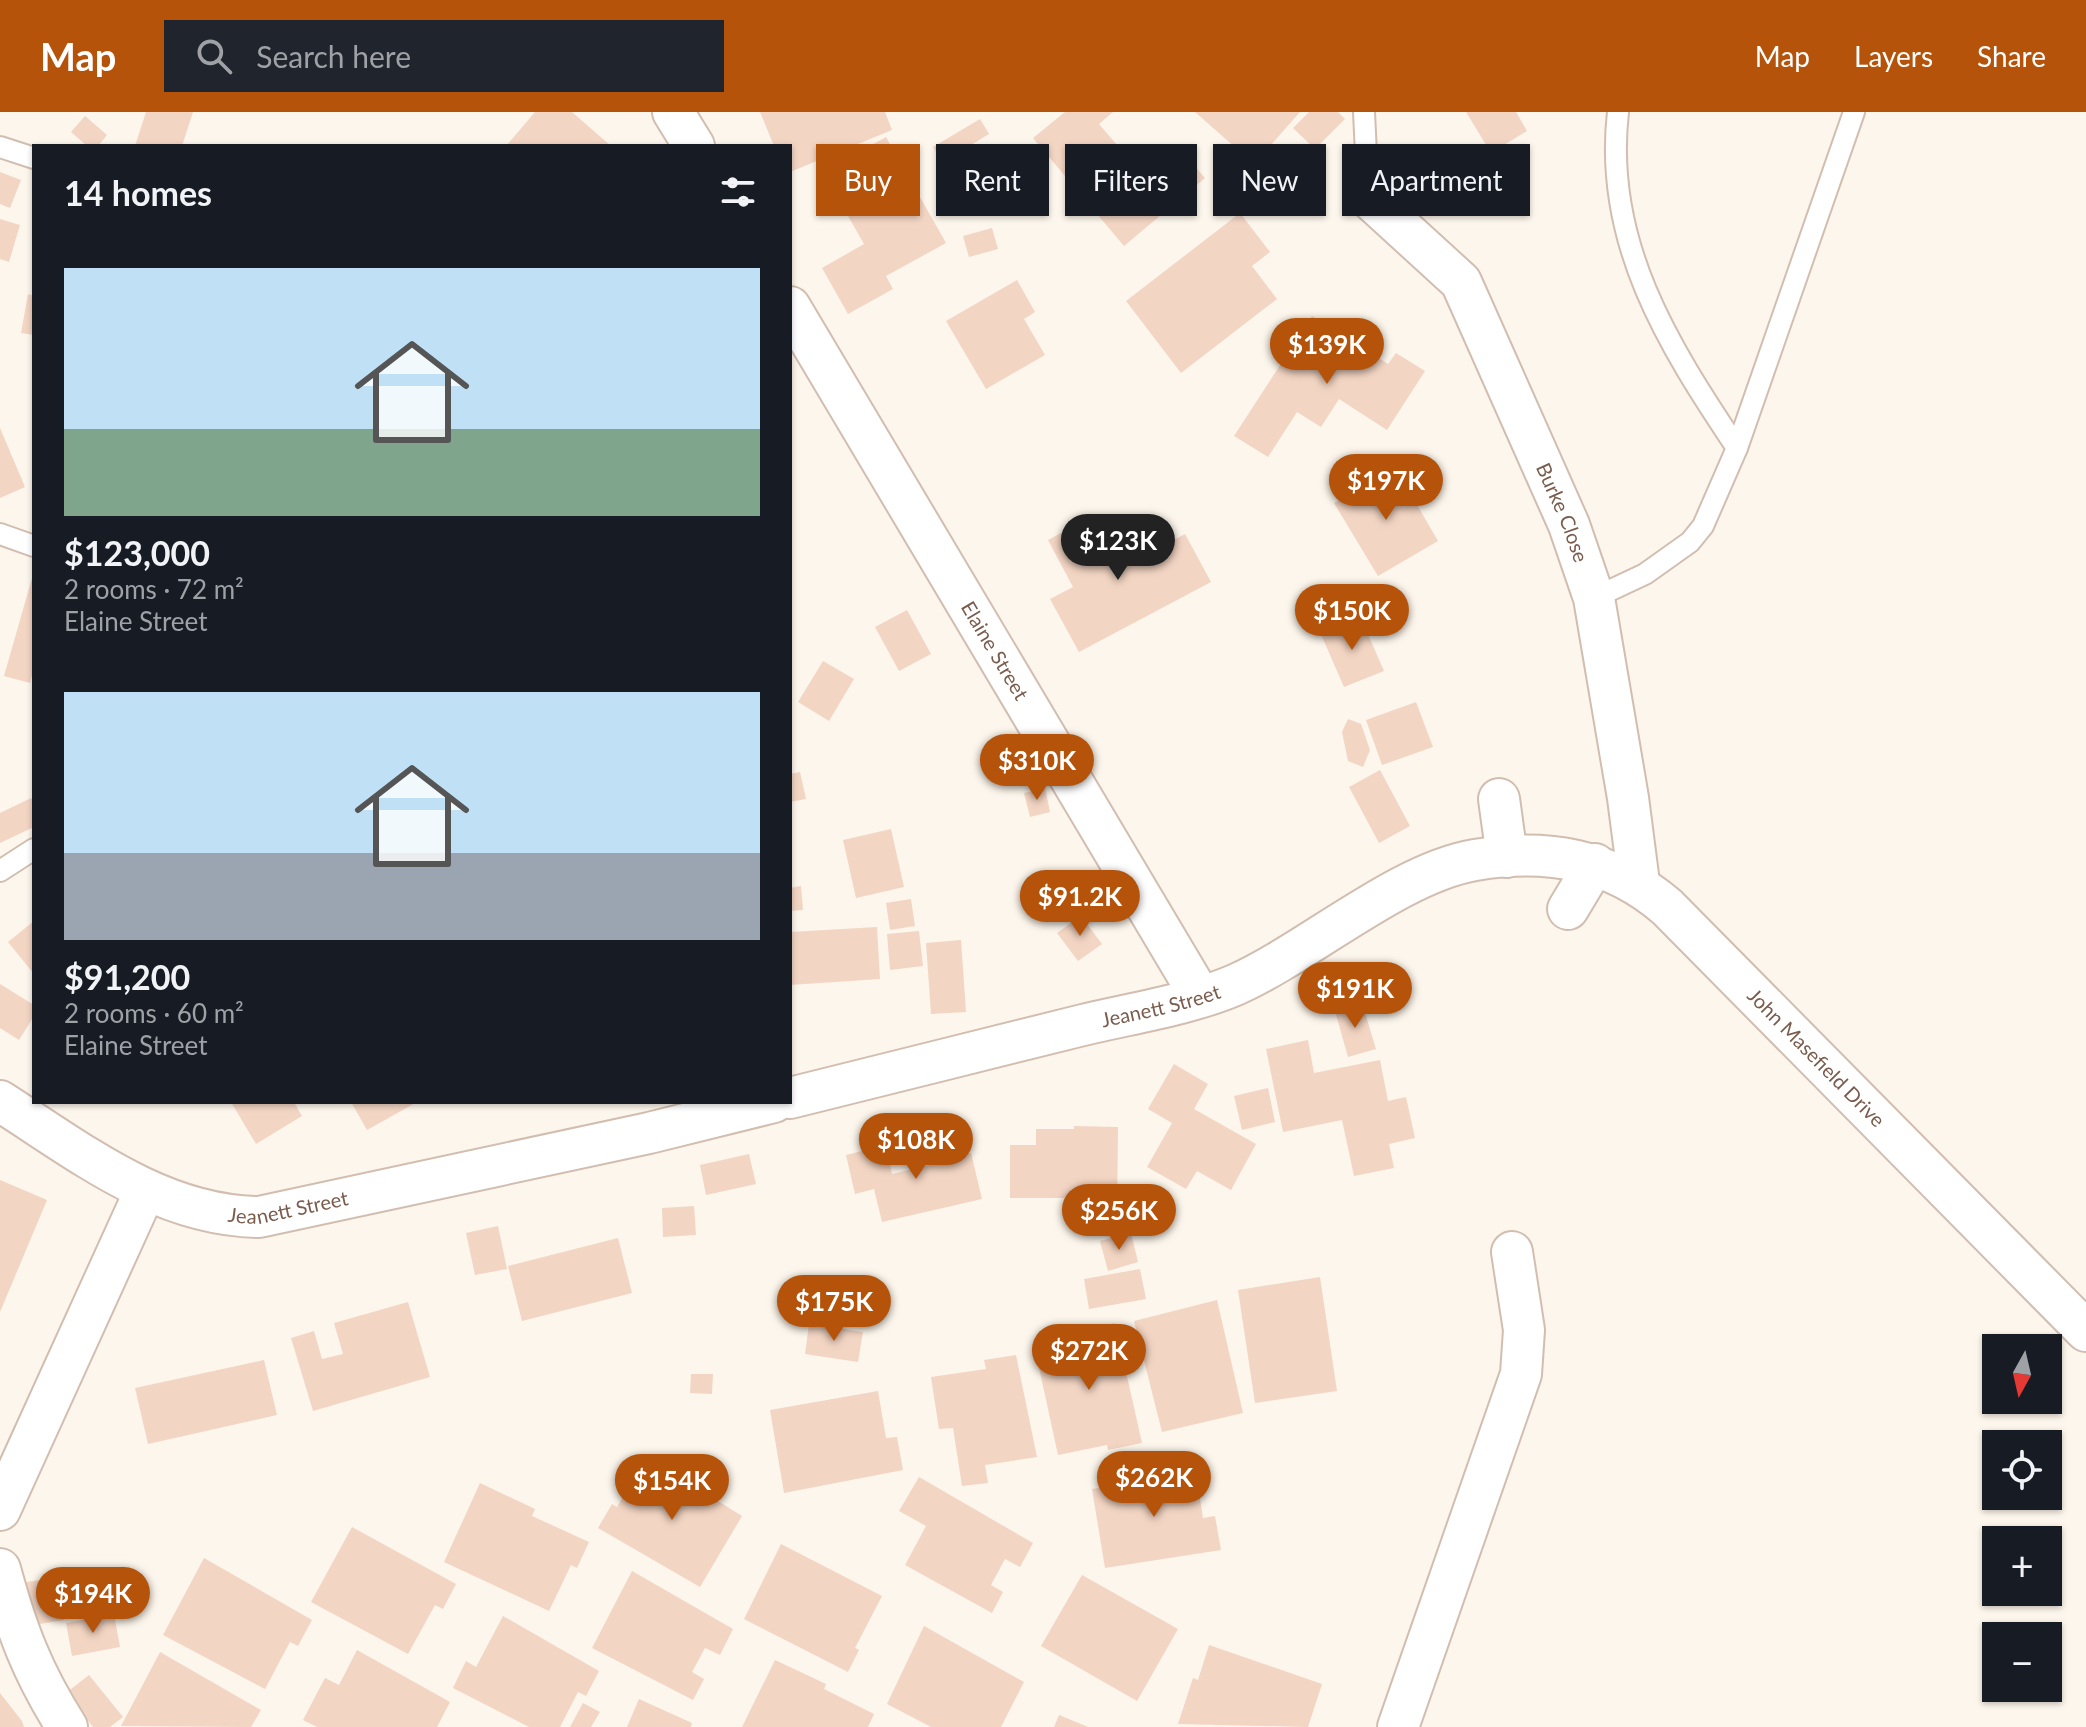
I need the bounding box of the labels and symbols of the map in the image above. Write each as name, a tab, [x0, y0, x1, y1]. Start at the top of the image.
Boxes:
pin: $139K	[1271, 318, 1383, 386]
pin: $197K	[1330, 454, 1442, 522]
street label: Burke Close	[1532, 459, 1594, 565]
pin: $123K	[1062, 514, 1174, 582]
pin: $150K	[1296, 584, 1408, 652]
street label: Elaine Street	[957, 597, 1034, 704]
pin: $310K	[981, 734, 1093, 802]
pin: $91.2K	[1015, 870, 1145, 938]
pin: $191K	[1299, 962, 1411, 1030]
street label: Jeanett Street	[1099, 979, 1223, 1031]
street label: John Masefield Drive	[1743, 983, 1890, 1131]
pin: $108K	[860, 1113, 972, 1181]
pin: $256K	[1063, 1184, 1175, 1252]
street label: Jeanett Street	[227, 1185, 350, 1228]
pin: $175K	[778, 1275, 890, 1343]
pin: $272K	[1033, 1324, 1145, 1392]
north arrow	[1982, 1334, 2062, 1414]
pin: $262K	[1098, 1451, 1210, 1519]
pin: $154K	[616, 1454, 728, 1522]
pin: $194K	[37, 1567, 149, 1635]

